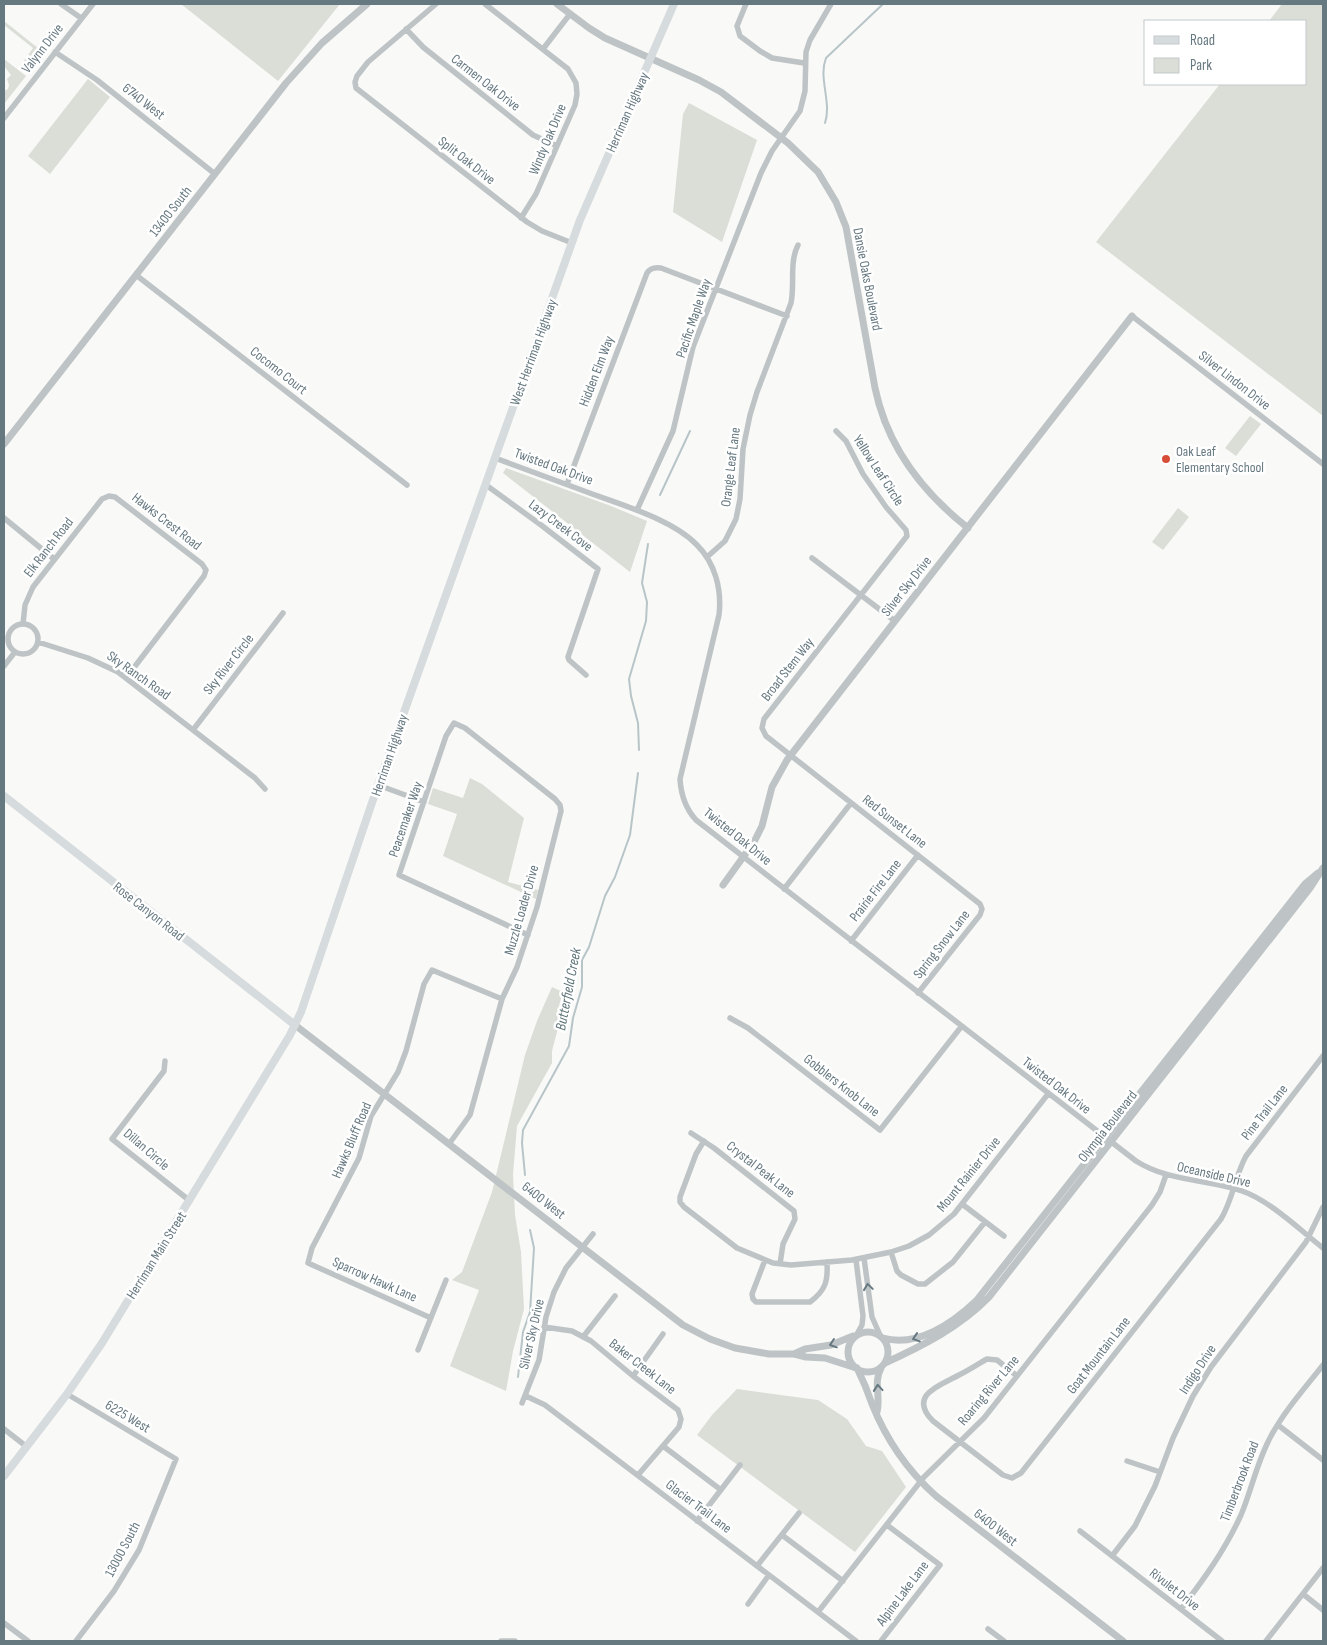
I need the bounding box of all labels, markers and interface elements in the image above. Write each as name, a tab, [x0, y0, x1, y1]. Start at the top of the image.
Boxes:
street label: Valynn Drive	[18, 20, 67, 76]
legend	[1144, 20, 1307, 85]
text: Road	[1190, 31, 1215, 50]
street label: Carmen Oak Drive	[448, 50, 524, 115]
text: Park	[1190, 56, 1212, 75]
street label: Herriman Highway	[602, 69, 653, 155]
street label: 6740 West	[119, 80, 168, 123]
street label: Windy Oak Drive	[525, 101, 570, 177]
street label: Split Oak Drive	[435, 133, 499, 188]
street label: 13400 South	[145, 183, 195, 240]
street label: Dansie Oaks Boulevard	[849, 226, 886, 332]
street label: Pacific Maple Way	[672, 276, 715, 360]
street label: West Herriman Highway	[506, 296, 561, 408]
street label: Hidden Elm Way	[575, 333, 618, 409]
street label: Cocomo Court	[247, 343, 311, 398]
street label: Silver Lindon Drive	[1195, 347, 1274, 414]
street label: Orange Leaf Lane	[717, 426, 744, 508]
street label: Yellow Leaf Circle	[849, 432, 908, 509]
place label: Oak Leaf Elementary School	[1176, 443, 1264, 476]
street label: Twisted Oak Drive	[512, 444, 596, 489]
marker: Oak Leaf Elementary School	[1160, 453, 1172, 465]
street label: Hawks Crest Road	[128, 489, 205, 554]
street label: Lazy Creek Cove	[525, 496, 596, 555]
street label: Elk Ranch Road	[20, 514, 77, 580]
street label: Silver Sky Drive	[878, 553, 935, 620]
street label: Sky River Circle	[199, 631, 257, 698]
street label: Broad Stem Way	[757, 634, 818, 704]
street label: Sky Ranch Road	[104, 647, 174, 704]
street label: Herriman Highway	[367, 711, 412, 798]
street label: Peacemaker Way	[385, 779, 427, 859]
street label: Red Sunset Lane	[859, 791, 930, 852]
street label: Twisted Oak Drive	[700, 804, 775, 869]
street label: Prairie Fire Lane	[846, 856, 905, 925]
street label: Muzzle Loader Drive	[500, 863, 542, 957]
street label: Rose Canyon Road	[110, 878, 188, 945]
street label: Spring Snow Lane	[909, 907, 973, 982]
water label: Butterfield Creek	[551, 946, 586, 1032]
street label: Gobblers Knob Lane	[800, 1050, 883, 1120]
street label: Twisted Oak Drive	[1019, 1053, 1094, 1118]
street label: Pine Trail Lane	[1237, 1081, 1291, 1143]
street label: Olympia Boulevard	[1074, 1087, 1141, 1165]
street label: Hawks Bluff Road	[328, 1099, 375, 1181]
street label: Dillan Circle	[120, 1125, 173, 1174]
street label: Mount Rainier Drive	[933, 1133, 1004, 1215]
street label: Crystal Peak Lane	[723, 1137, 798, 1201]
street label: Oceanside Drive	[1175, 1158, 1252, 1191]
street label: 6400 West	[518, 1178, 569, 1223]
street label: Herriman Main Street	[123, 1208, 190, 1302]
street label: Sparrow Hawk Lane	[330, 1253, 420, 1306]
one-way arrow	[863, 1283, 873, 1292]
street label: Silver Sky Drive	[515, 1297, 548, 1371]
street label: Goat Mountain Lane	[1063, 1313, 1134, 1397]
one-way arrow	[912, 1332, 921, 1342]
street label: Baker Creek Lane	[606, 1335, 680, 1398]
one-way arrow	[830, 1338, 838, 1348]
street label: Indigo Drive	[1175, 1341, 1220, 1397]
street label: Roaring River Lane	[954, 1352, 1023, 1429]
one-way arrow	[872, 1384, 883, 1392]
street label: 6225 West	[102, 1396, 153, 1436]
street label: Timberbrook Road	[1216, 1438, 1263, 1524]
street label: Glacier Trail Lane	[662, 1476, 735, 1537]
street label: 6400 West	[970, 1505, 1021, 1550]
street label: 13000 South	[101, 1519, 144, 1580]
street label: Alpine Lake Lane	[872, 1558, 932, 1630]
street label: Rivulet Drive	[1146, 1564, 1203, 1614]

